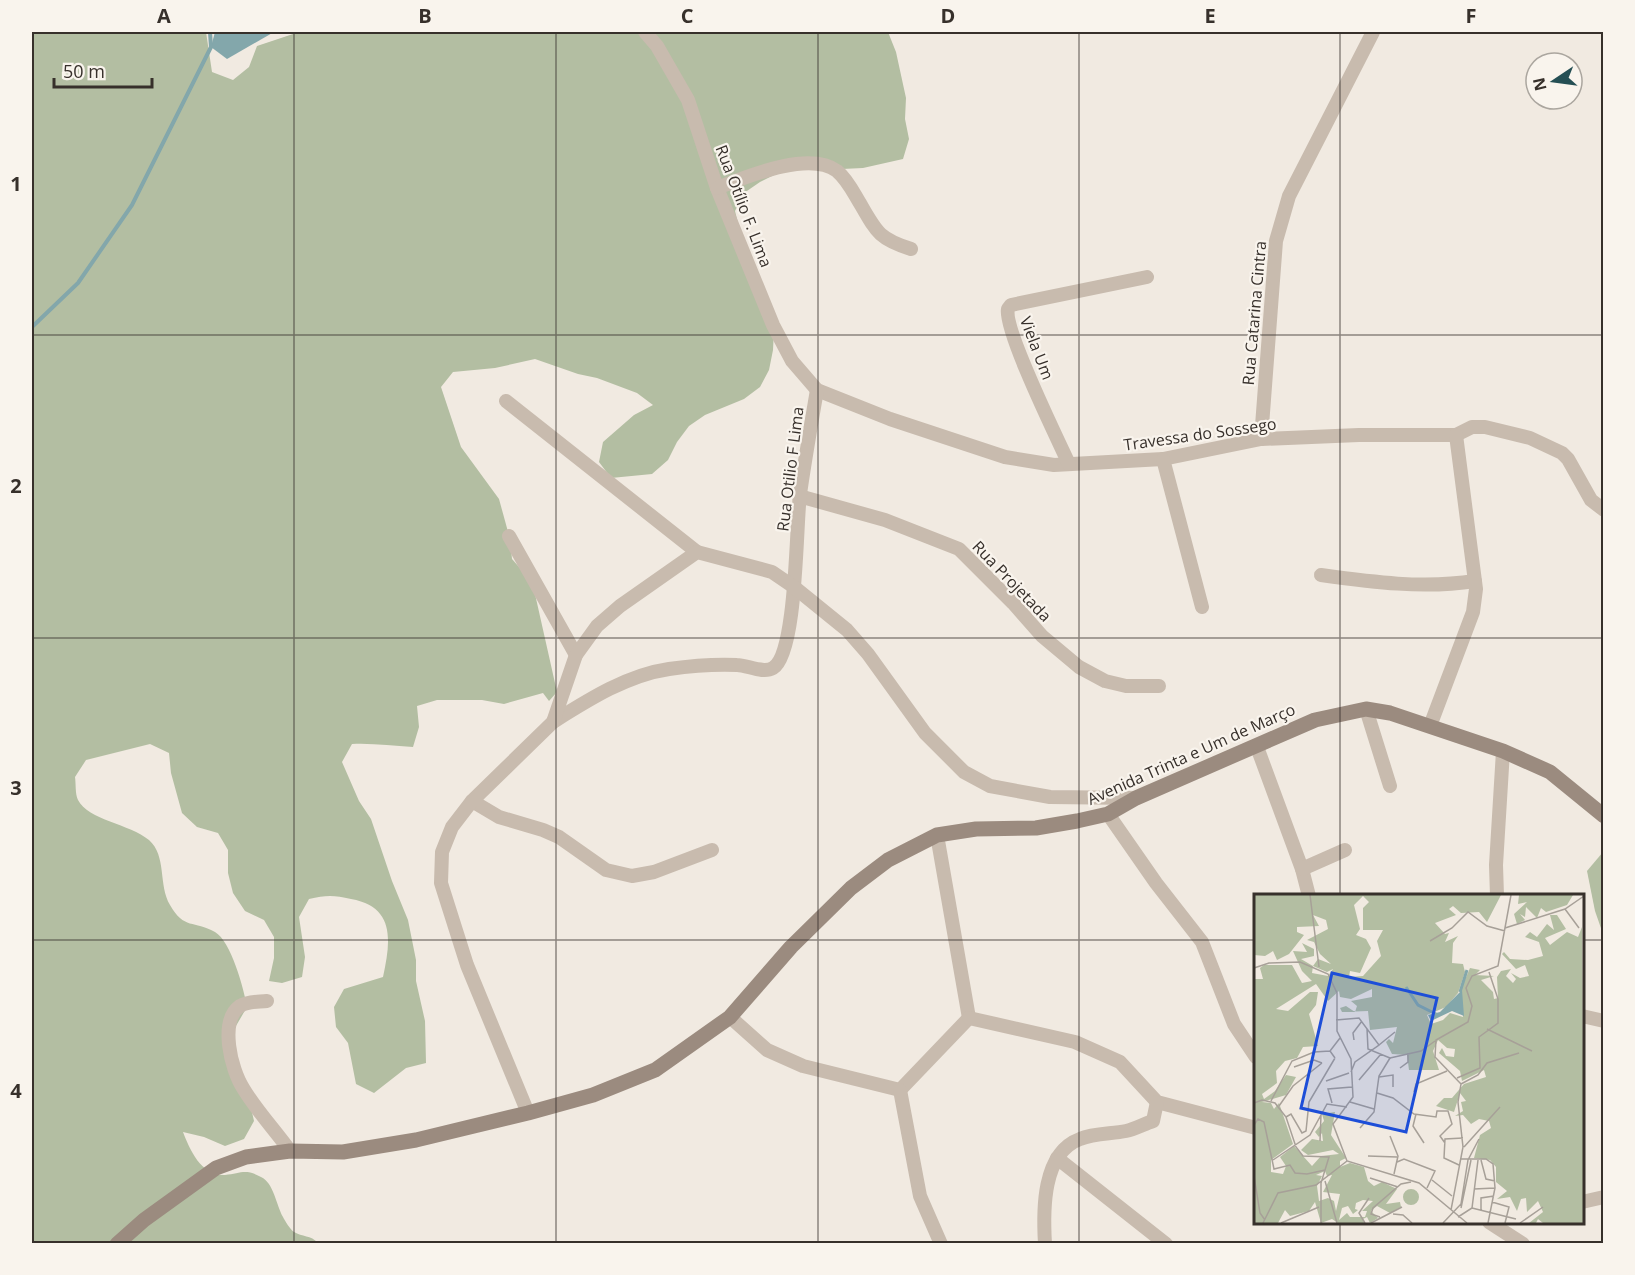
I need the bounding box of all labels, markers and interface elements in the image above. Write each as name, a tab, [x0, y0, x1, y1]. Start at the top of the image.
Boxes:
text: A	[157, 2, 171, 29]
text: B	[418, 2, 432, 29]
text: C	[681, 2, 694, 29]
text: D	[941, 2, 955, 29]
text: E	[1204, 2, 1216, 29]
text: F	[1466, 2, 1476, 29]
scale bar	[54, 51, 152, 89]
north arrow	[1524, 51, 1584, 111]
text: 50 m	[63, 59, 105, 83]
text: N	[1527, 76, 1552, 93]
street label: Rua Otílio F. Lima	[711, 142, 777, 270]
text: 1	[10, 170, 22, 197]
street label: Rua Catarina Cintra	[1237, 240, 1271, 386]
street label: Viela Um	[1015, 313, 1059, 383]
street label: Rua Otilio F Lima	[771, 405, 809, 533]
street label: Travessa do Sossego	[1122, 412, 1278, 456]
text: 2	[10, 472, 22, 499]
street label: Rua Projetada	[968, 536, 1056, 626]
street label: Avenida Trinta e Um de Março	[1084, 698, 1298, 810]
text: 3	[10, 774, 22, 801]
inset map	[1254, 894, 1584, 1224]
text: 4	[10, 1077, 22, 1104]

